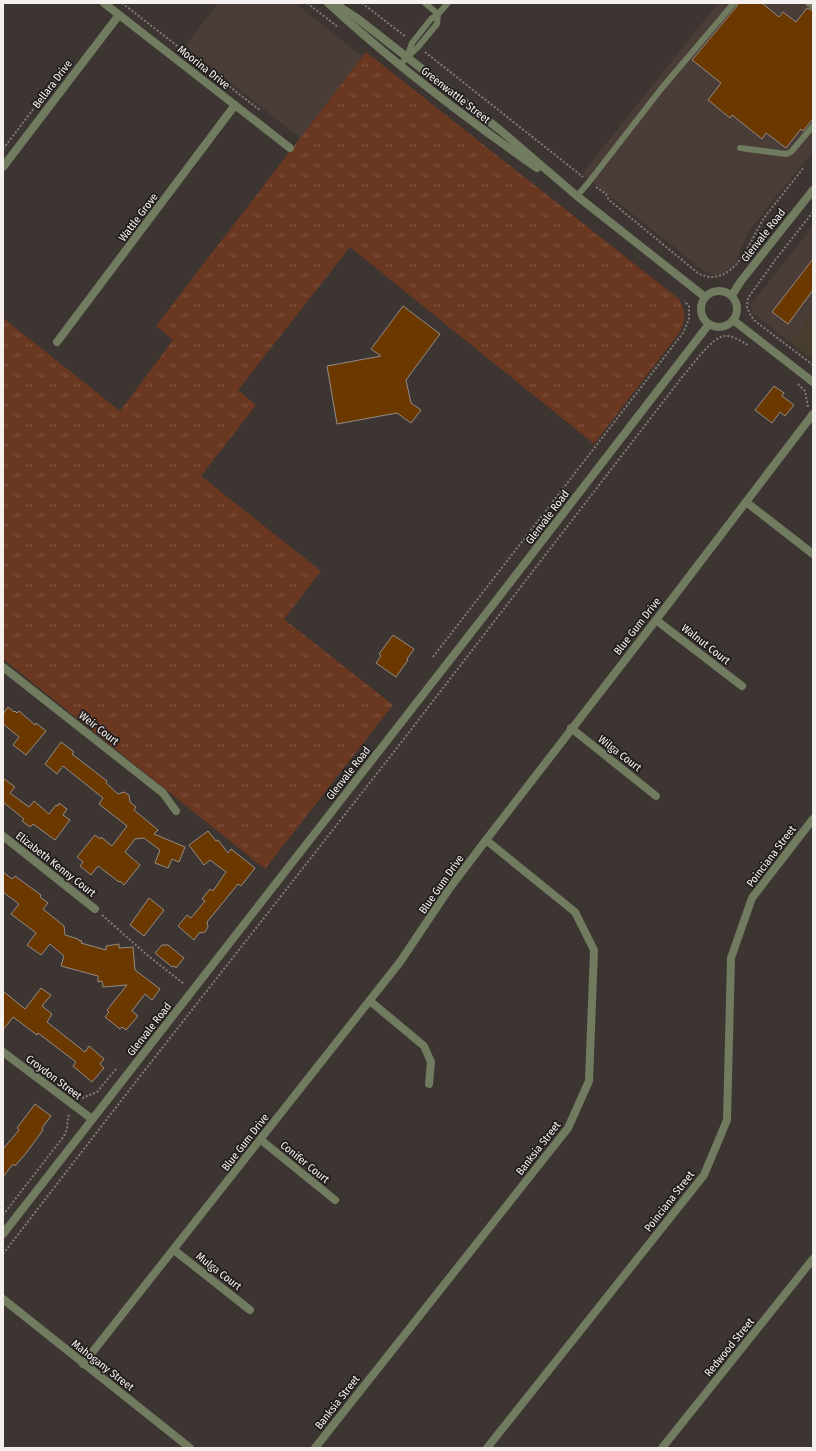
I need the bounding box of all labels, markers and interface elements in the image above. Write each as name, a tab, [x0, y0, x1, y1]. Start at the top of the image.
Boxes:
street label: Moorina Drive	[175, 43, 233, 92]
street label: Bellara Drive	[30, 57, 75, 111]
street label: Greenwattle Street	[419, 64, 493, 127]
street label: Wattle Grove	[116, 191, 161, 244]
street label: Glenvale Road	[739, 206, 788, 265]
street label: Glenvale Road	[523, 488, 572, 547]
street label: Blue Gum Drive	[611, 595, 664, 658]
street label: Walnut Court	[679, 621, 733, 668]
street label: Weir Court	[76, 709, 122, 748]
street label: Wilga Court	[596, 733, 644, 775]
street label: Glenvale Road	[324, 744, 373, 803]
street label: Poinciana Street	[744, 823, 799, 890]
street label: Elizabeth Kenny Court	[13, 829, 99, 900]
street label: Blue Gum Drive	[416, 852, 467, 916]
street label: Glenvale Road	[125, 1000, 174, 1059]
street label: Croydon Street	[23, 1052, 85, 1103]
street label: Blue Gum Drive	[219, 1111, 272, 1174]
street label: Banksia Street	[513, 1118, 564, 1178]
street label: Conifer Court	[278, 1139, 332, 1186]
street label: Poinciana Street	[642, 1168, 697, 1234]
street label: Mulga Court	[194, 1250, 244, 1293]
street label: Redwood Street	[702, 1315, 757, 1379]
street label: Mahogany Street	[69, 1337, 137, 1394]
street label: Banksia Street	[312, 1372, 363, 1432]

